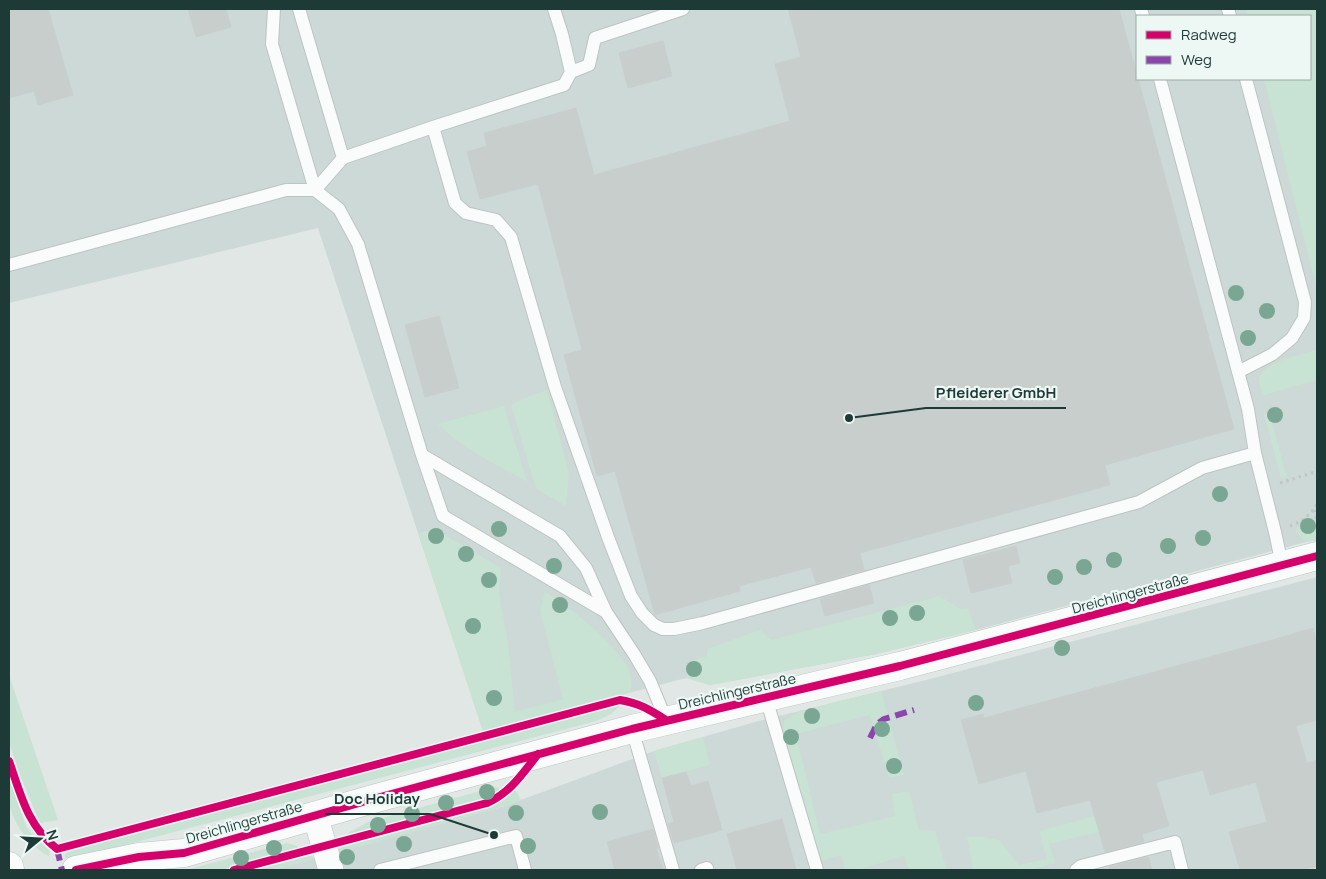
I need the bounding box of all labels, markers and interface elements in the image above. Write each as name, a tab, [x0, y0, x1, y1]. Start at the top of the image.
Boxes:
legend	[1136, 15, 1311, 80]
text: Radweg	[1181, 24, 1237, 45]
text: Weg	[1181, 49, 1212, 70]
callout: Pfleiderer GmbH	[926, 378, 1066, 408]
text: Pfleiderer GmbH	[936, 382, 1056, 403]
street label: Dreichlingerstraße	[1070, 568, 1190, 618]
street label: Dreichlingerstraße	[676, 668, 798, 714]
callout: Doc Holiday	[325, 784, 430, 814]
text: Doc Holiday	[334, 788, 420, 809]
street label: Dreichlingerstraße	[184, 796, 304, 848]
north arrow	[15, 814, 65, 864]
text: N	[42, 827, 63, 843]

